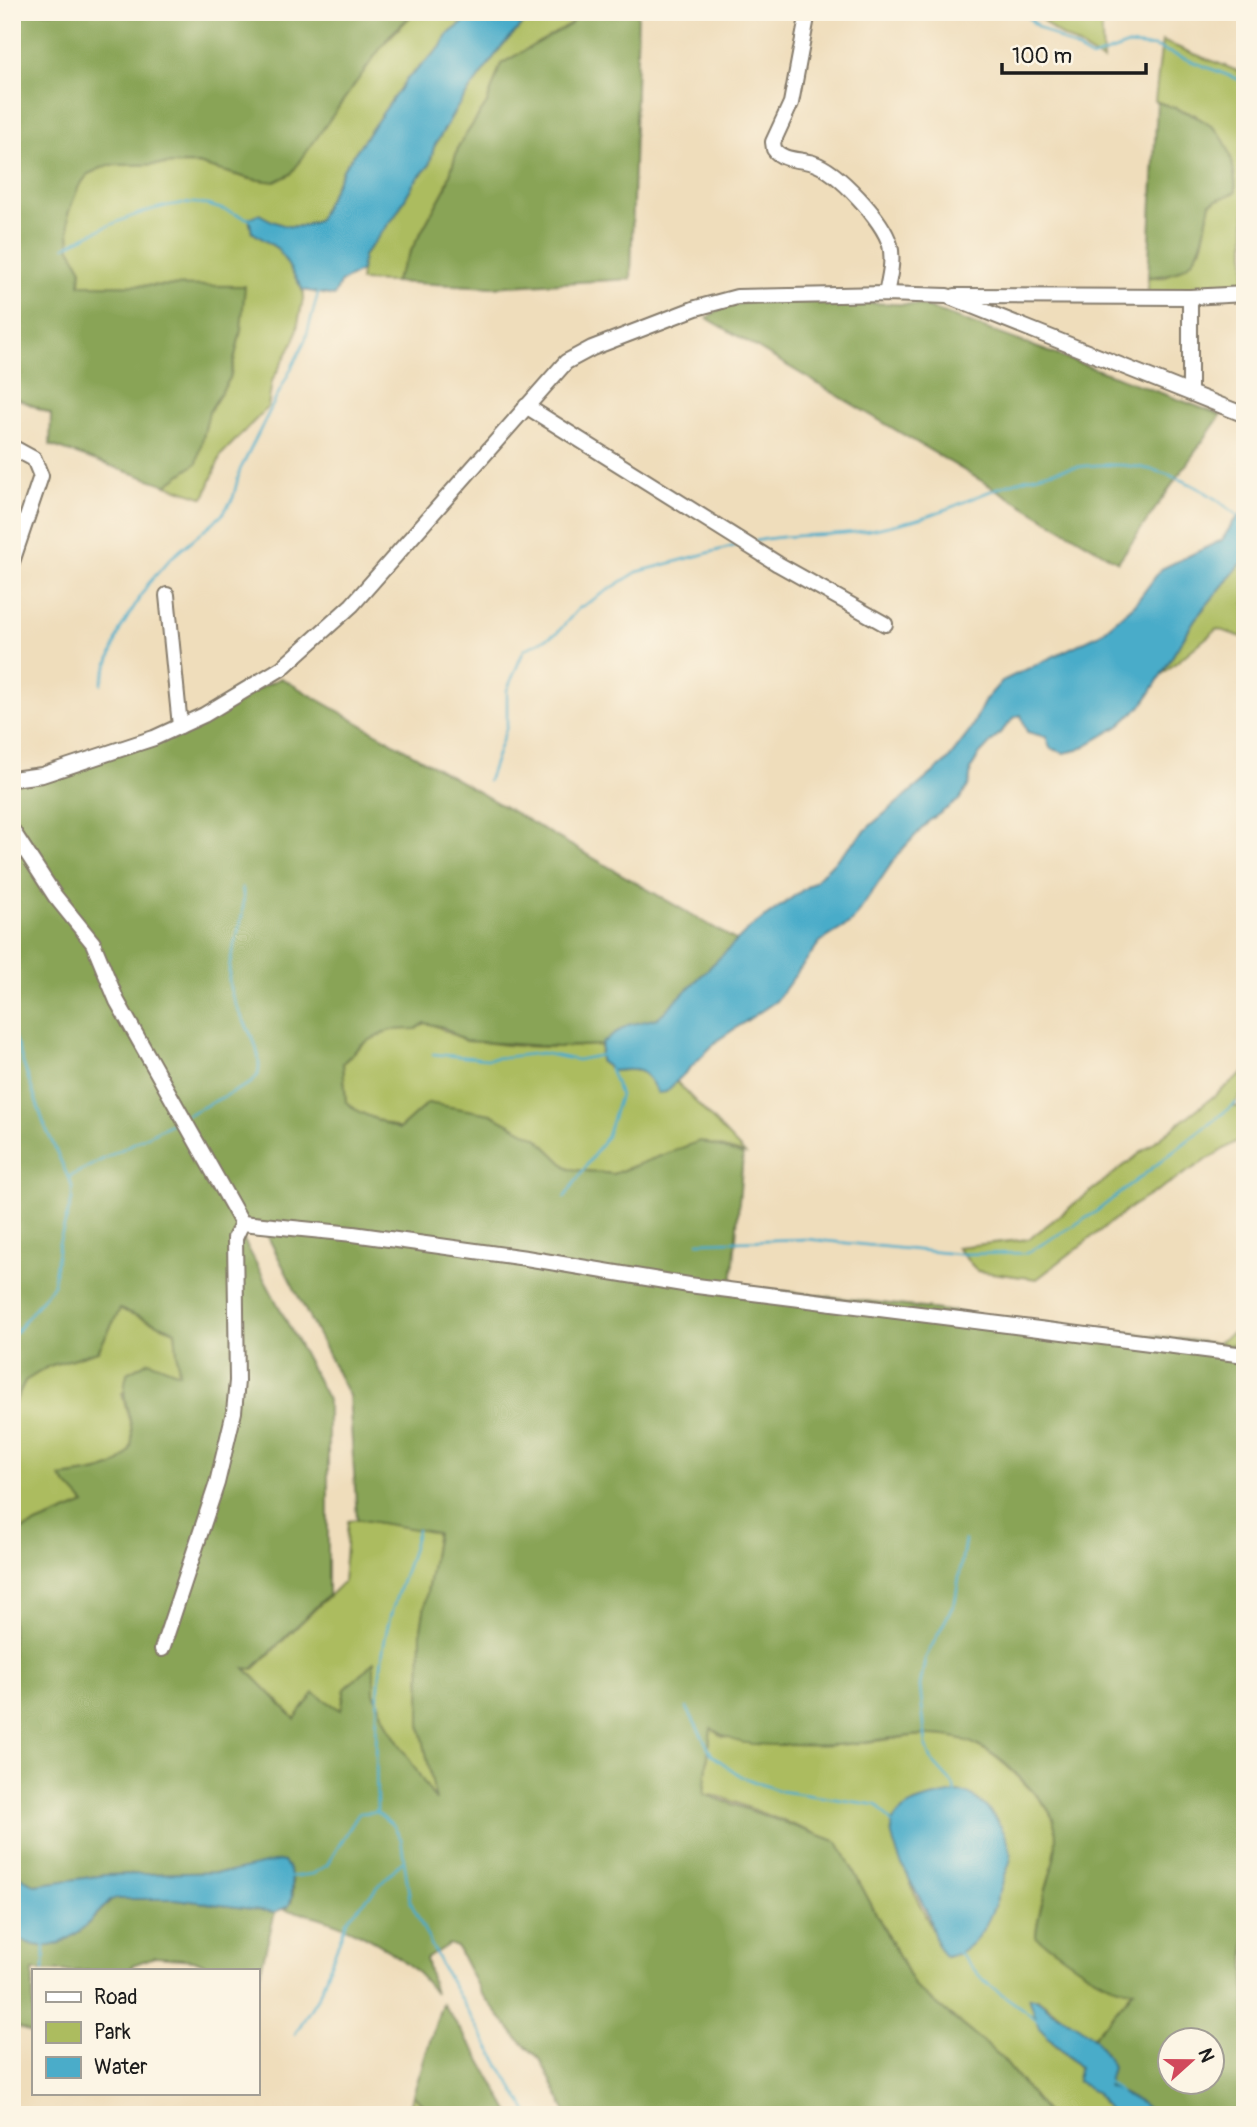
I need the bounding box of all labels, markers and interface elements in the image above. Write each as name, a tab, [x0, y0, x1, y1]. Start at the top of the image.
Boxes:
scale bar	[1002, 32, 1145, 76]
text: 100 m	[1012, 43, 1072, 70]
legend	[32, 1969, 259, 2096]
text: Road	[94, 1984, 138, 2011]
text: Park	[94, 2019, 131, 2046]
north arrow	[1156, 2025, 1226, 2096]
text: N	[1192, 2045, 1219, 2066]
text: Water	[94, 2054, 148, 2081]

